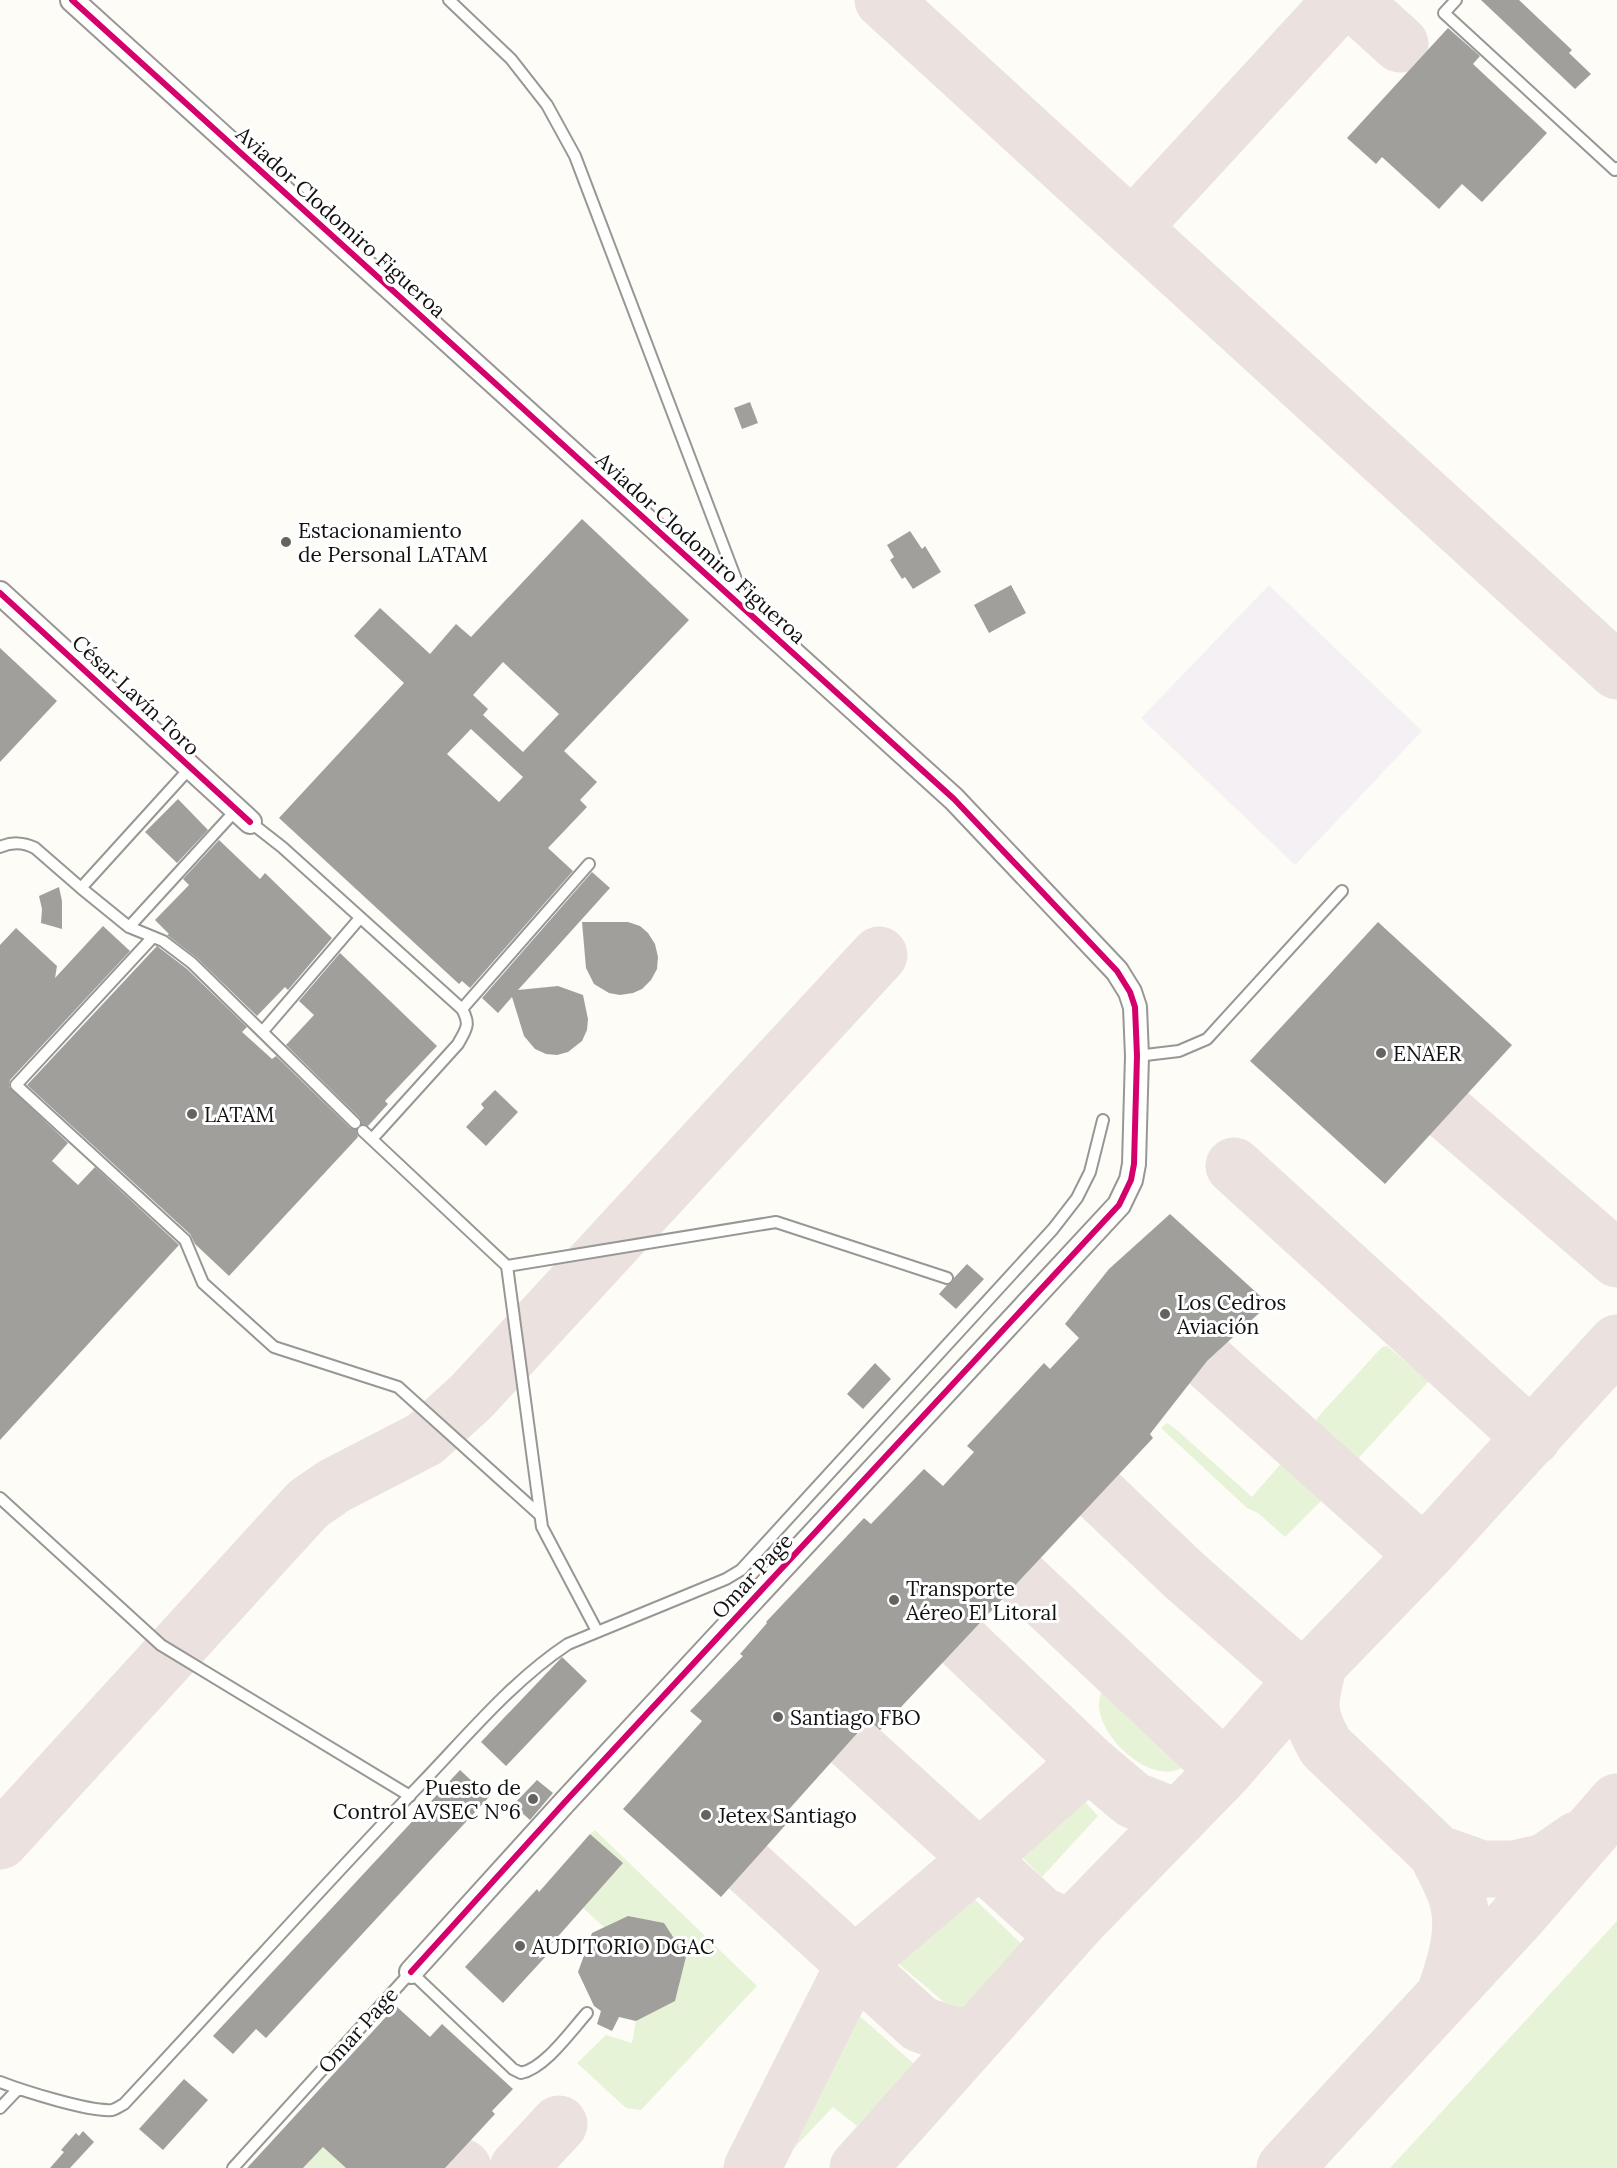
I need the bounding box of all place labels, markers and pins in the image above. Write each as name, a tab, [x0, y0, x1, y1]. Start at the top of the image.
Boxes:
place label: Estacionamiento de Personal LATAM	[298, 517, 488, 568]
marker: Estacionamiento de Personal LATAM	[279, 535, 293, 549]
place label: ENAER	[1393, 1040, 1462, 1067]
marker: ENAER	[1374, 1046, 1388, 1060]
place label: LATAM	[204, 1101, 275, 1128]
marker: LATAM	[185, 1107, 199, 1121]
place label: Los Cedros Aviación	[1176, 1289, 1286, 1340]
marker: Los Cedros Aviación	[1158, 1307, 1172, 1321]
place label: Transporte Aéreo El Litoral	[905, 1575, 1057, 1626]
marker: Transporte Aéreo El Litoral	[887, 1593, 901, 1607]
place label: Santiago FBO	[790, 1704, 921, 1731]
marker: Santiago FBO	[771, 1710, 785, 1724]
place label: Puesto de Control AVSEC Nº6	[333, 1774, 521, 1825]
marker: Puesto de Control AVSEC Nº6	[526, 1792, 540, 1806]
place label: Jetex Santiago	[717, 1802, 857, 1829]
marker: Jetex Santiago	[699, 1808, 713, 1822]
place label: AUDITORIO DGAC	[531, 1933, 715, 1960]
marker: AUDITORIO DGAC	[513, 1939, 527, 1953]

